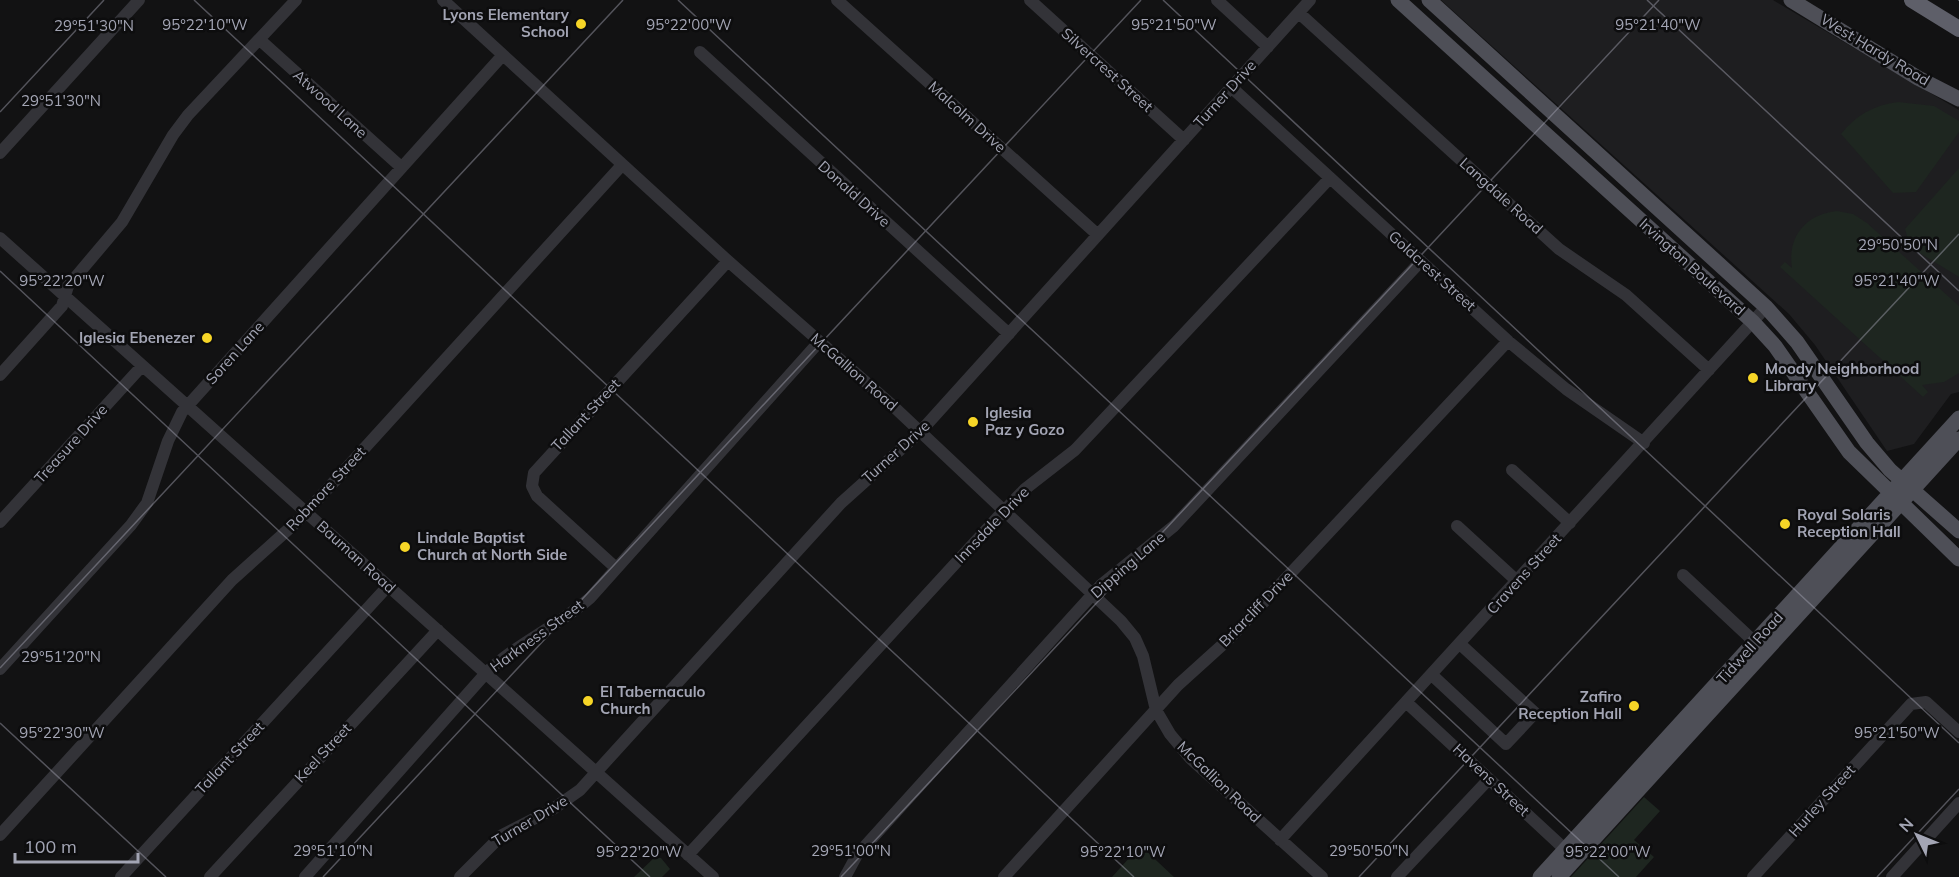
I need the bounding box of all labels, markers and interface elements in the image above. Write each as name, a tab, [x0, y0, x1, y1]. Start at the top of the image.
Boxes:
place label: Lyons Elementary School	[442, 5, 570, 41]
street label: West Hardy Road	[1817, 9, 1933, 90]
text: 95°22'10"W	[162, 15, 248, 34]
text: 95°22'00"W	[646, 15, 732, 34]
text: 95°21'50"W	[1131, 15, 1217, 34]
text: 95°21'40"W	[1615, 15, 1701, 34]
text: 29°51'30"N	[54, 16, 134, 35]
marker: Lyons Elementary School	[574, 17, 588, 31]
street label: Silvercrest Street	[1058, 23, 1157, 116]
street label: Turner Drive	[1189, 56, 1260, 131]
street label: Atwood Lane	[289, 65, 371, 142]
street label: Malcolm Drive	[924, 77, 1010, 157]
text: 29°51'30"N	[21, 91, 101, 110]
street label: Langdale Road	[1456, 153, 1547, 238]
street label: Donald Drive	[814, 156, 894, 231]
street label: Irvington Boulevard	[1636, 214, 1749, 319]
street label: Goldcrest Street	[1385, 226, 1480, 315]
text: 29°50'50"N	[1858, 235, 1938, 254]
text: 95°22'20"W	[19, 271, 105, 290]
text: 95°21'40"W	[1854, 271, 1940, 290]
street label: Soren Lane	[201, 317, 268, 388]
place label: Iglesia Ebenezer	[79, 328, 195, 347]
street label: McGallion Road	[807, 329, 902, 415]
marker: Iglesia Ebenezer	[200, 331, 214, 345]
place label: Moody Neighborhood Library	[1765, 359, 1919, 395]
marker: Moody Neighborhood Library	[1746, 371, 1760, 385]
street label: Tallant Street	[547, 374, 624, 455]
street label: Treasure Drive	[30, 400, 111, 487]
place label: Iglesia Paz y Gozo	[985, 403, 1065, 439]
marker: Iglesia Paz y Gozo	[966, 415, 980, 429]
street label: Turner Drive	[858, 416, 933, 487]
street label: Robmore Street	[282, 443, 370, 535]
street label: Innsdale Drive	[950, 483, 1033, 567]
place label: Royal Solaris Reception Hall	[1797, 505, 1901, 541]
street label: Bauman Road	[313, 516, 400, 597]
marker: Royal Solaris Reception Hall	[1778, 517, 1792, 531]
street label: Dipping Lane	[1087, 527, 1169, 602]
place label: Lindale Baptist Church at North Side	[417, 528, 567, 564]
street label: Cravens Street	[1482, 529, 1565, 618]
marker: Lindale Baptist Church at North Side	[398, 540, 412, 554]
street label: Briarcliff Drive	[1215, 567, 1297, 651]
street label: Harkness Street	[486, 595, 587, 676]
street label: Tidwell Road	[1712, 608, 1787, 688]
text: 29°51'20"N	[21, 647, 101, 666]
place label: El Tabernaculo Church	[600, 682, 706, 718]
place label: Zafiro Reception Hall	[1518, 687, 1622, 723]
marker: El Tabernaculo Church	[581, 694, 595, 708]
marker: Zafiro Reception Hall	[1627, 699, 1641, 713]
street label: Tallant Street	[191, 717, 268, 798]
street label: Keel Street	[290, 719, 355, 786]
text: 95°22'30"W	[19, 723, 105, 742]
text: 95°21'50"W	[1854, 723, 1940, 742]
street label: McGallion Road	[1174, 737, 1265, 826]
street label: Havens Street	[1449, 739, 1534, 820]
street label: Hurley Street	[1784, 761, 1859, 841]
street label: Turner Drive	[489, 791, 571, 851]
north arrow	[1887, 805, 1947, 865]
text: N	[1895, 814, 1917, 836]
scale bar	[15, 826, 138, 864]
text: 100 m	[24, 835, 77, 858]
text: 29°51'10"N	[293, 841, 373, 860]
text: 29°51'00"N	[811, 841, 891, 860]
text: 29°50'50"N	[1329, 841, 1409, 860]
text: 95°22'20"W	[596, 842, 682, 861]
text: 95°22'10"W	[1080, 842, 1166, 861]
text: 95°22'00"W	[1565, 842, 1651, 861]

